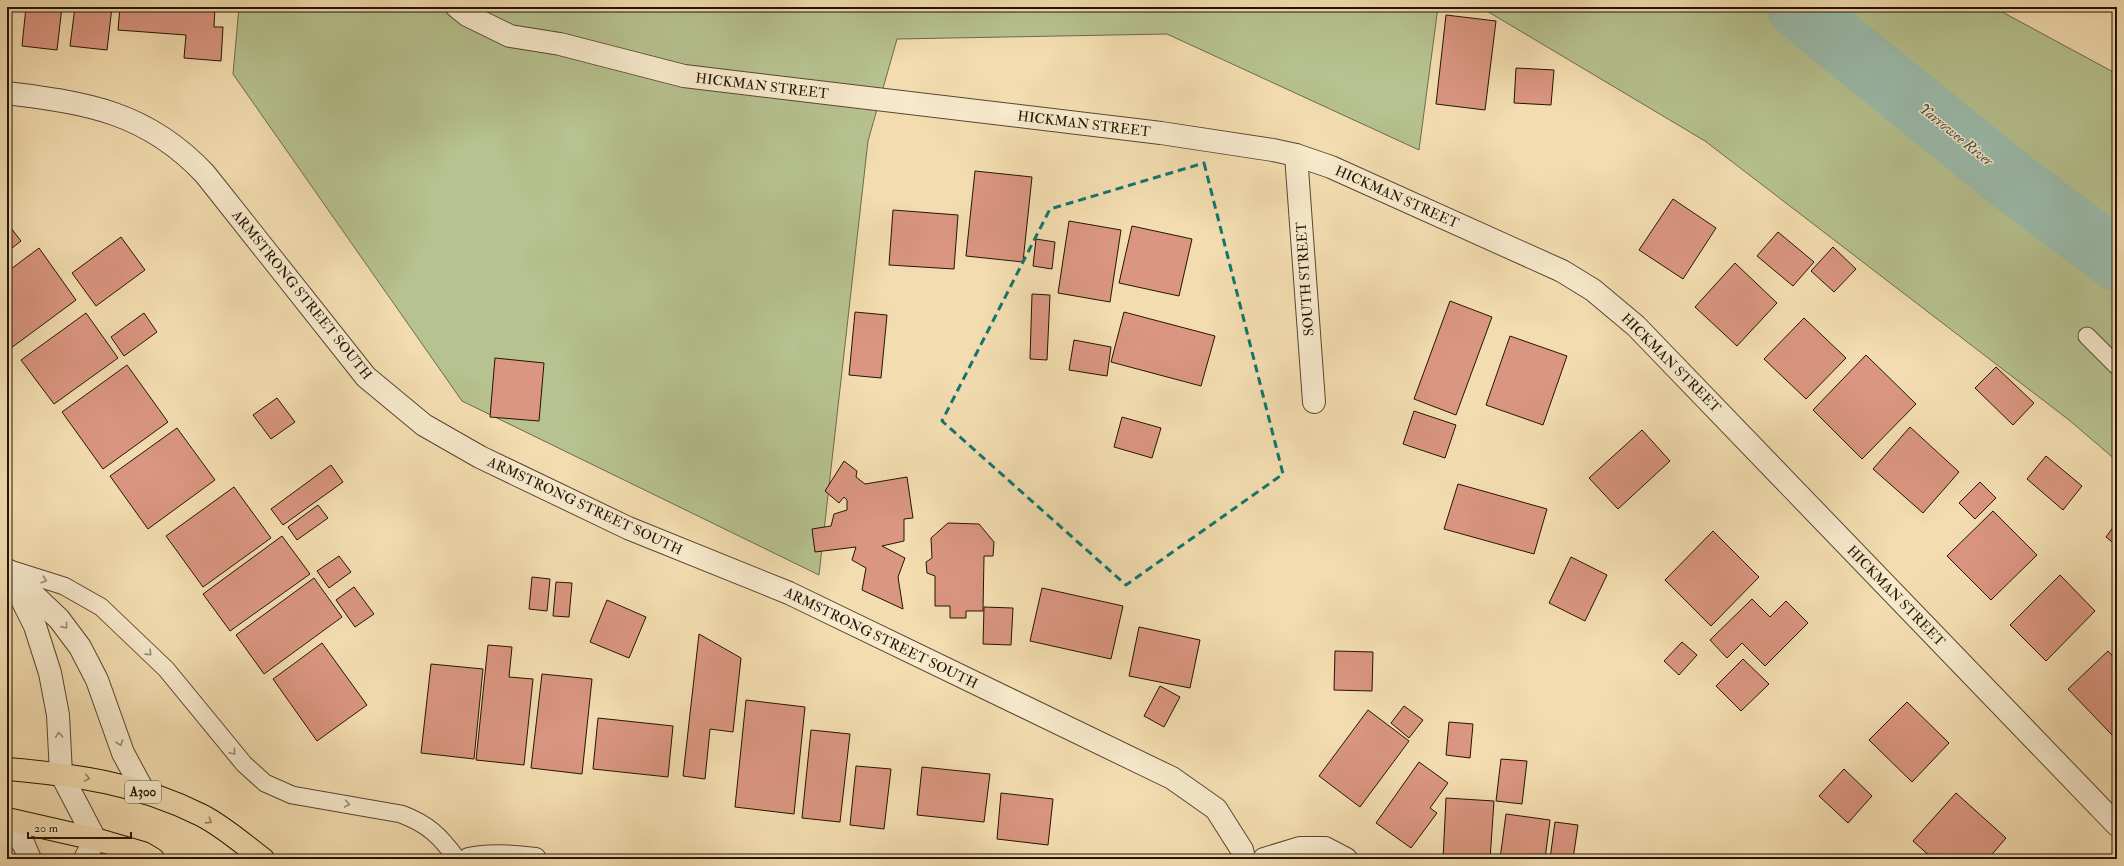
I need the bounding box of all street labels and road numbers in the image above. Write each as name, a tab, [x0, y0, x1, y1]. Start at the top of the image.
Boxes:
street label: HICKMAN STREET	[695, 69, 830, 103]
street label: HICKMAN STREET	[1017, 107, 1152, 141]
street label: HICKMAN STREET	[1332, 162, 1462, 232]
street label: ARMSTRONG STREET SOUTH	[228, 206, 376, 383]
street label: SOUTH STREET	[1292, 221, 1317, 337]
street label: HICKMAN STREET	[1618, 310, 1725, 417]
street label: ARMSTRONG STREET SOUTH	[484, 453, 685, 559]
street label: HICKMAN STREET	[1843, 542, 1949, 650]
street label: ARMSTRONG STREET SOUTH	[781, 583, 980, 692]
road number: A300	[125, 781, 161, 803]

